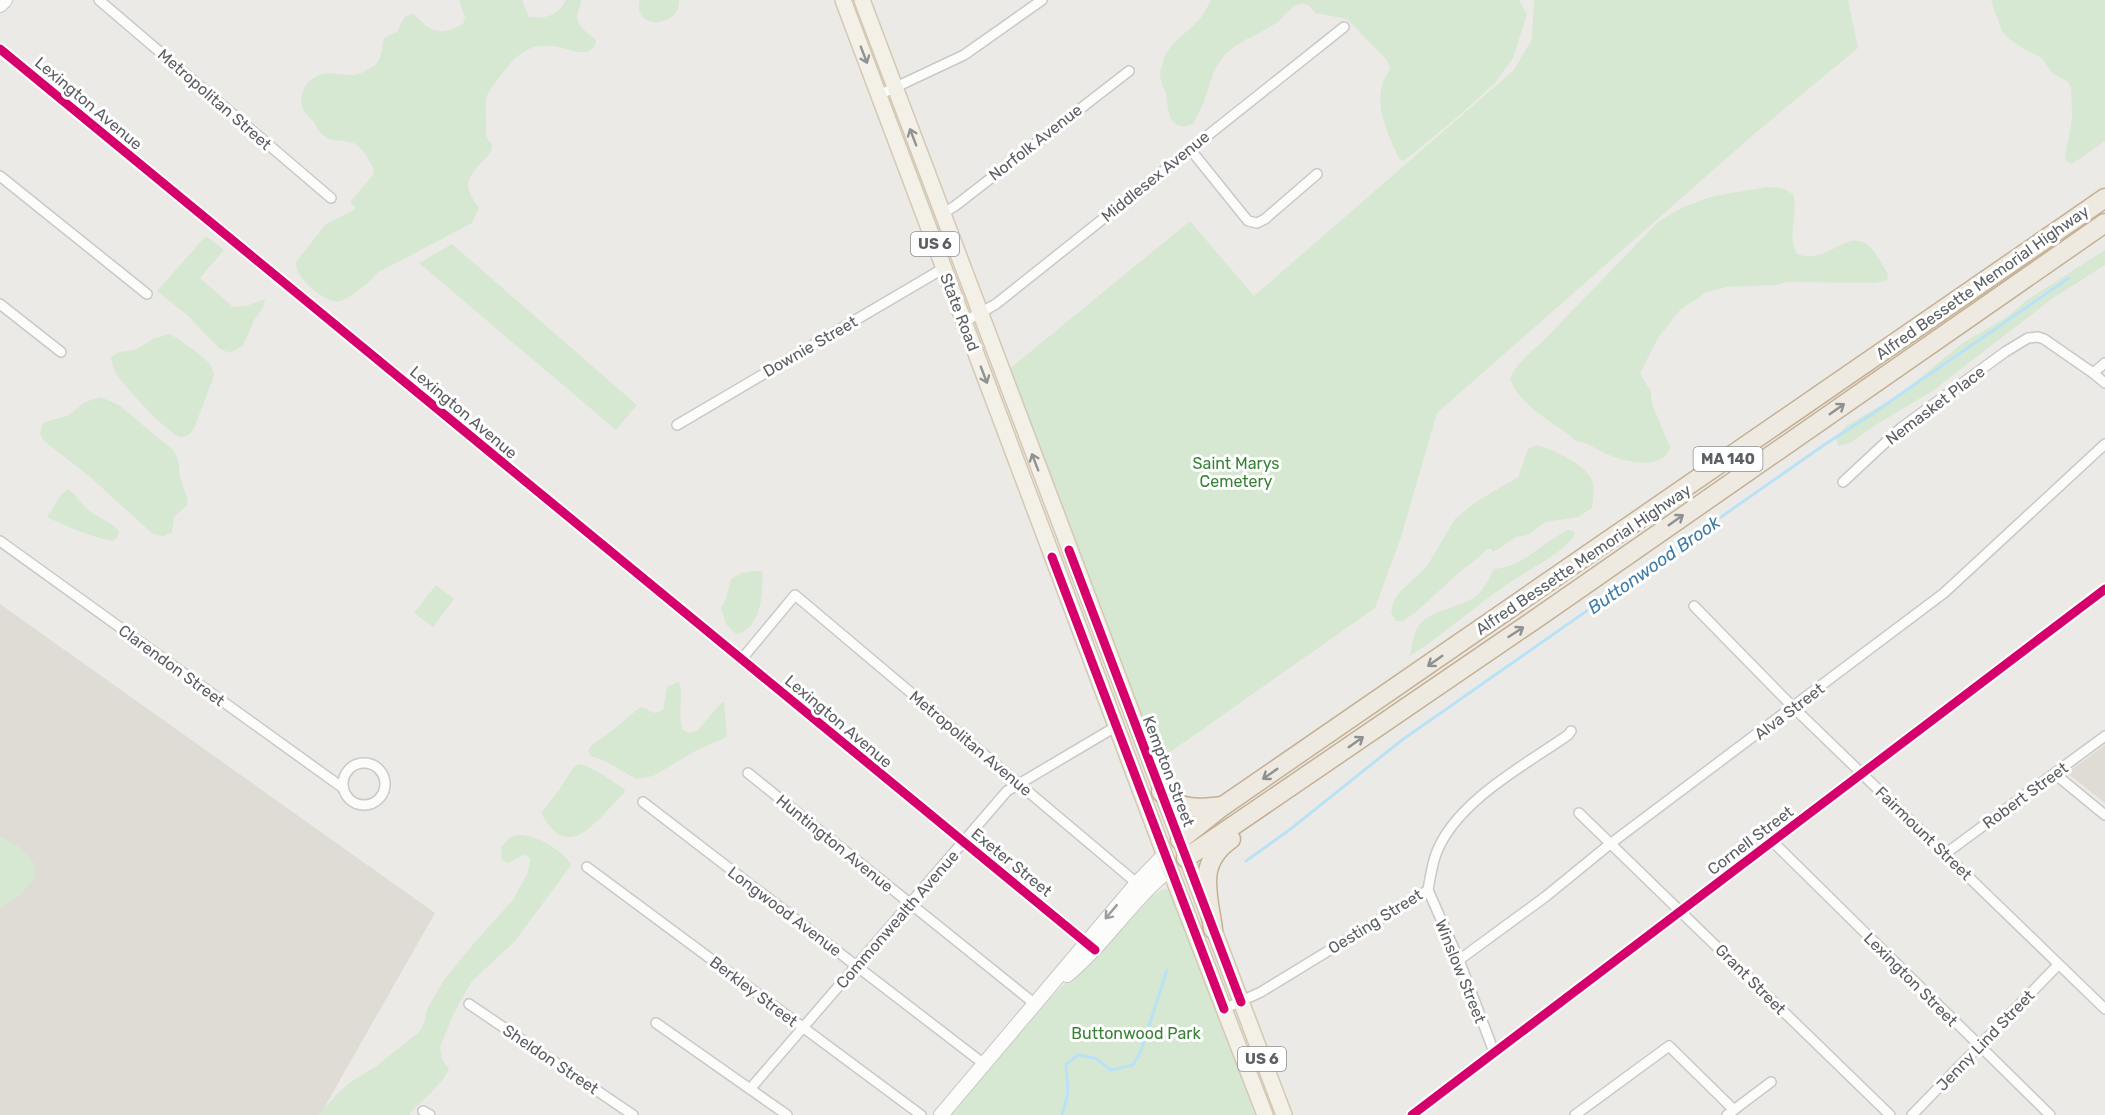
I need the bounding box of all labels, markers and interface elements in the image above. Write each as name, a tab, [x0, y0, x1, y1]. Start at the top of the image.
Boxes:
street label: Metropolitan Street	[154, 45, 275, 154]
one-way arrow	[859, 45, 870, 64]
street label: Lexington Avenue	[31, 53, 146, 154]
street label: Norfolk Avenue	[985, 100, 1086, 185]
street label: Middlesex Avenue	[1097, 127, 1213, 226]
one-way arrow	[906, 128, 917, 147]
street label: Alfred Bessette Memorial Highway	[1872, 201, 2093, 363]
road number: US 6	[911, 232, 959, 256]
street label: State Road	[936, 270, 983, 354]
street label: Downie Street	[760, 312, 861, 381]
street label: Lexington Avenue	[406, 362, 521, 463]
street label: Nemasket Place	[1882, 362, 1989, 449]
one-way arrow	[979, 365, 990, 384]
one-way arrow	[1828, 403, 1844, 415]
road number: MA 140	[1694, 447, 1762, 471]
one-way arrow	[1029, 453, 1040, 472]
park label: Saint Marys Cemetery	[1193, 454, 1279, 491]
street label: Alfred Bessette Memorial Highway	[1472, 480, 1695, 639]
water label: Buttonwood Brook	[1584, 511, 1725, 619]
one-way arrow	[1668, 514, 1684, 526]
street label: Clarendon Street	[115, 621, 228, 710]
one-way arrow	[1508, 626, 1524, 638]
one-way arrow	[1427, 655, 1443, 667]
street label: Lexington Avenue	[781, 671, 896, 772]
street label: Alva Street	[1751, 679, 1828, 744]
street label: Metropolitan Avenue	[906, 687, 1036, 800]
street label: Kempton Street	[1139, 713, 1198, 829]
one-way arrow	[1347, 736, 1363, 748]
street label: Robert Street	[1979, 758, 2072, 833]
one-way arrow	[1262, 768, 1278, 780]
street label: Fairmount Street	[1871, 783, 1976, 884]
street label: Huntington Avenue	[772, 790, 897, 896]
street label: Cornell Street	[1704, 802, 1797, 879]
street label: Exeter Street	[968, 824, 1056, 901]
street label: Commonwealth Avenue	[832, 846, 963, 992]
street label: Longwood Avenue	[724, 862, 845, 960]
street label: Oesting Street	[1325, 885, 1426, 958]
one-way arrow	[1105, 904, 1118, 920]
street label: Winslow Street	[1431, 917, 1490, 1026]
street label: Lexington Street	[1860, 929, 1961, 1030]
street label: Grant Street	[1712, 940, 1790, 1018]
street label: Berkley Street	[706, 952, 801, 1031]
street label: Jenny Lind Street	[1932, 986, 2038, 1095]
street label: Sheldon Street	[499, 1020, 602, 1098]
park label: Buttonwood Park	[1071, 1024, 1201, 1043]
road number: US 6	[1238, 1047, 1286, 1071]

